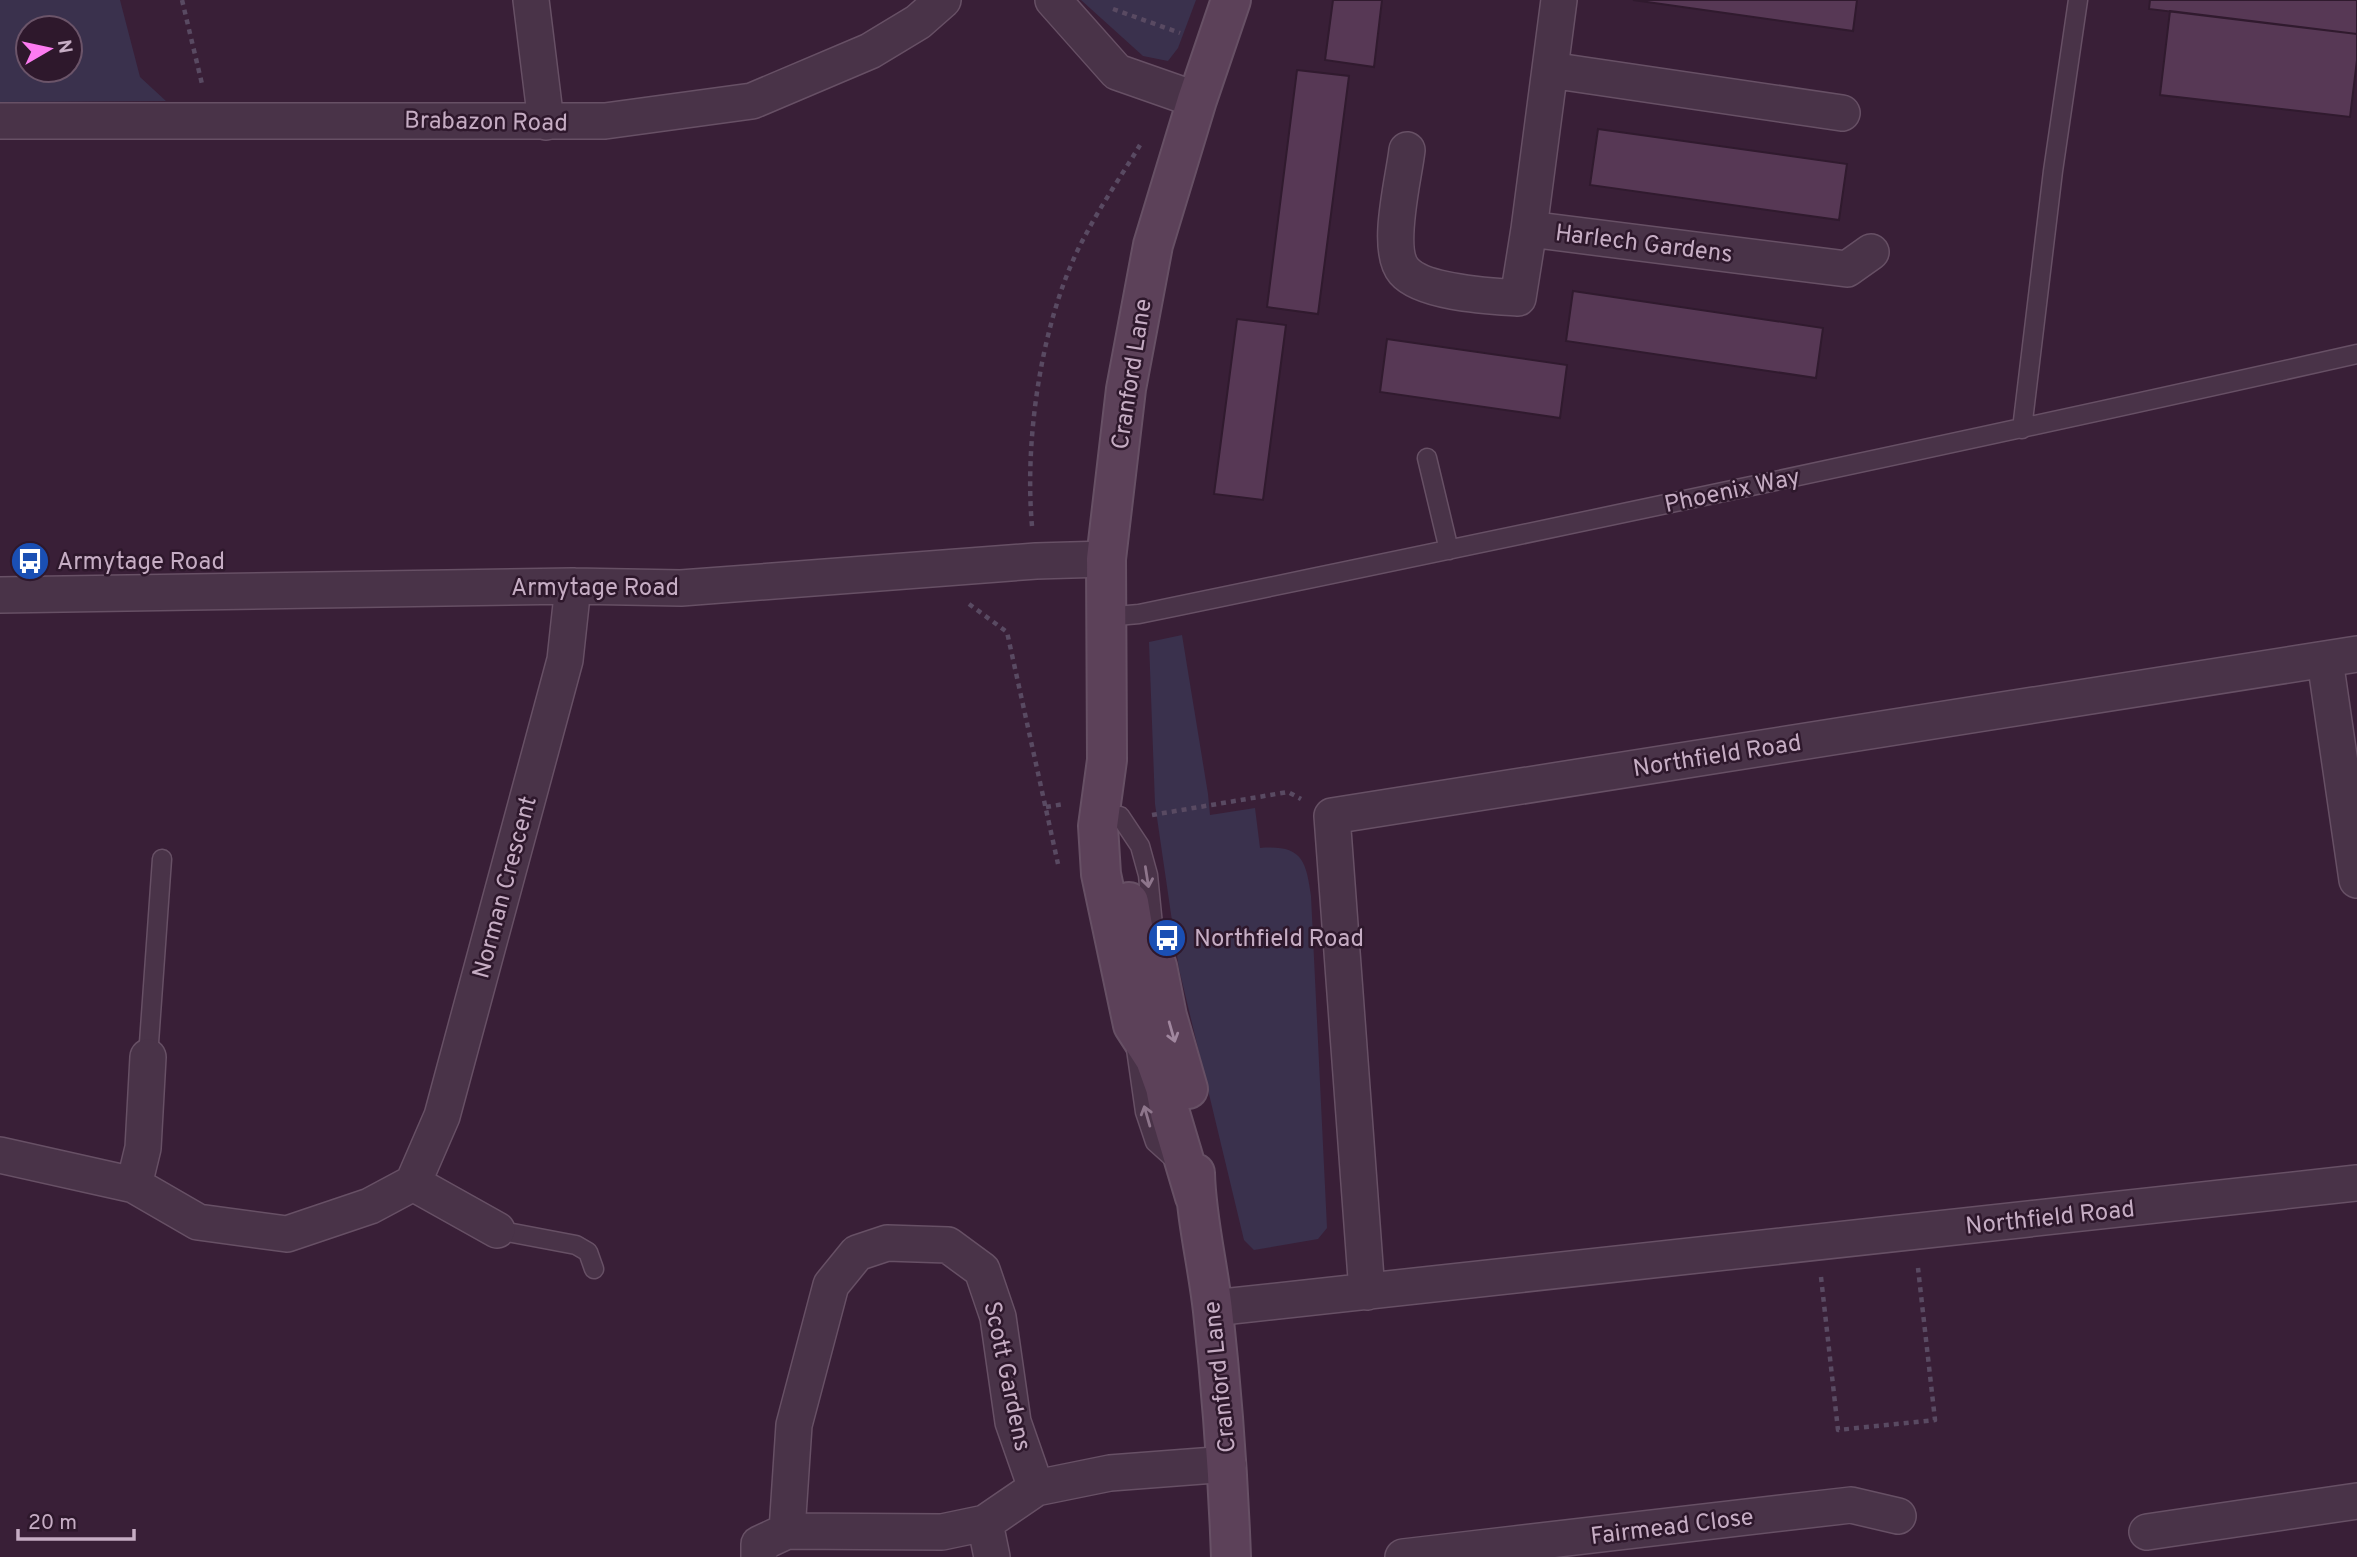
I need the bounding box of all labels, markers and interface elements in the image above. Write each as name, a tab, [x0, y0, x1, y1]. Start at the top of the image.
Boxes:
north arrow	[14, 14, 84, 84]
text: N	[51, 38, 77, 55]
street label: Brabazon Road	[404, 107, 568, 139]
street label: Harlech Gardens	[1553, 219, 1734, 271]
street label: Cranford Lane	[1106, 297, 1160, 452]
street label: Phoenix Way	[1662, 463, 1803, 521]
bus stop icon: Armytage Road	[9, 540, 51, 582]
place label: Armytage Road	[57, 548, 225, 578]
street label: Armytage Road	[511, 574, 679, 604]
street label: Northfield Road	[1631, 729, 1804, 785]
street label: Norman Crescent	[467, 793, 545, 982]
one-way arrow	[1141, 865, 1154, 888]
bus stop icon: Northfield Road	[1146, 917, 1188, 959]
place label: Northfield Road	[1194, 925, 1364, 955]
one-way arrow	[1166, 1021, 1179, 1043]
one-way arrow	[1140, 1105, 1153, 1128]
street label: Northfield Road	[1964, 1195, 2136, 1243]
street label: Scott Gardens	[976, 1299, 1037, 1454]
street label: Cranford Lane	[1198, 1299, 1244, 1454]
scale bar	[18, 1498, 133, 1542]
street label: Fairmead Close	[1589, 1503, 1755, 1553]
text: 20 m	[28, 1510, 77, 1537]

